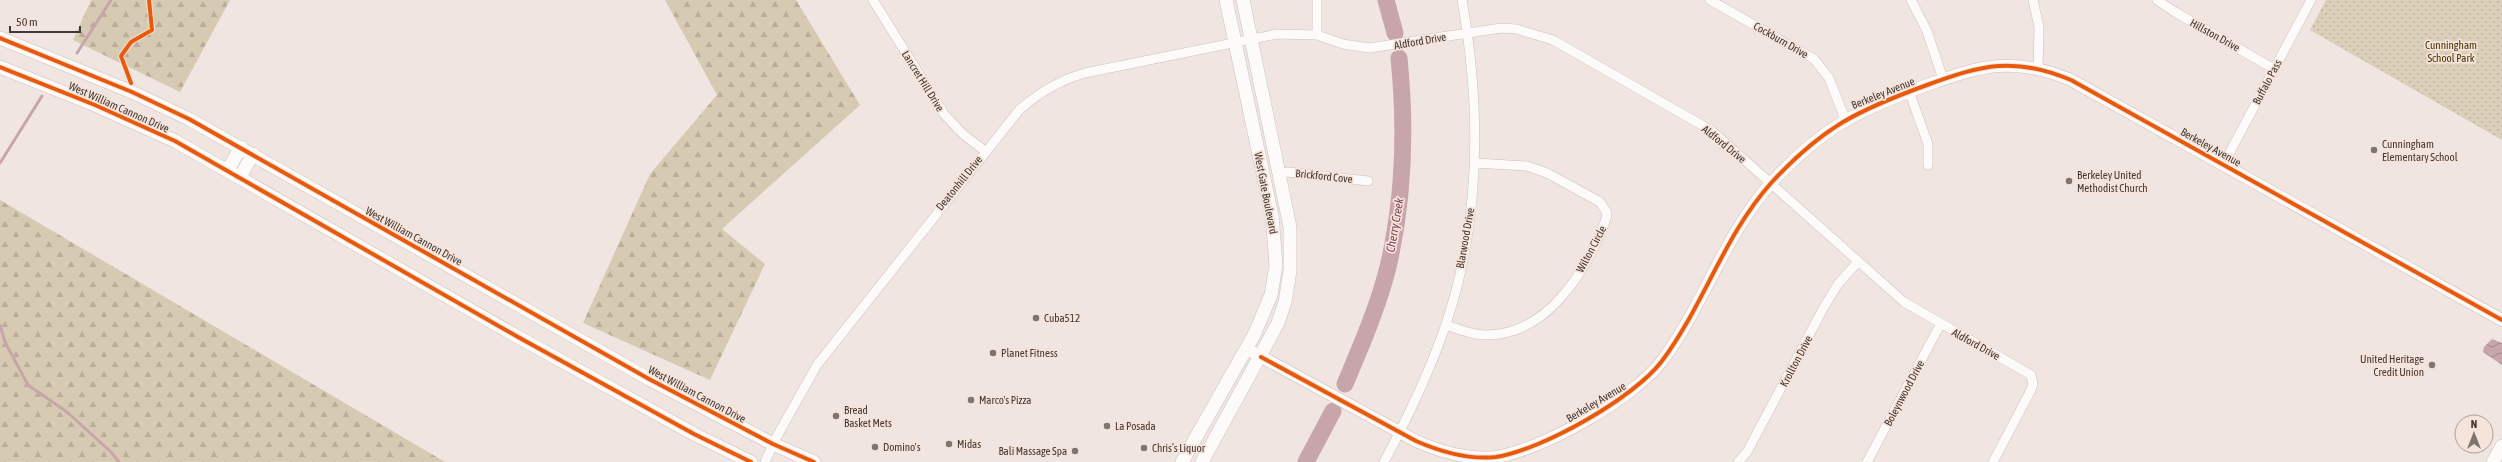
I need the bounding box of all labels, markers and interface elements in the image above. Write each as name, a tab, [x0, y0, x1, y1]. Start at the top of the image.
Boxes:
scale bar	[10, 8, 80, 34]
text: 50 m	[16, 15, 38, 29]
street label: Hillston Drive	[2188, 16, 2242, 54]
street label: Cockburn Drive	[1752, 20, 1810, 60]
street label: Aldford Drive	[1393, 30, 1447, 52]
park label: Cunningham School Park	[2425, 39, 2477, 64]
street label: Lancret Hill Drive	[900, 48, 946, 114]
street label: Buffalo Pass	[2250, 57, 2284, 107]
street label: Berkeley Avenue	[1850, 75, 1916, 111]
street label: West William Cannon Drive	[67, 79, 171, 135]
street label: Aldford Drive	[1700, 123, 1748, 165]
street label: Berkeley Avenue	[2179, 125, 2243, 169]
place label: Cunningham Elementary School	[2382, 138, 2458, 163]
marker: Cunningham Elementary School	[2369, 145, 2379, 155]
street label: West Gate Boulevard	[1252, 151, 1280, 235]
street label: Deatonhill Drive	[933, 153, 985, 213]
street label: Brickford Cove	[1295, 167, 1353, 185]
place label: Berkeley United Methodist Church	[2077, 169, 2148, 194]
marker: Berkeley United Methodist Church	[2064, 176, 2074, 186]
water label: Cherry Creek	[1383, 196, 1407, 253]
street label: West William Cannon Drive	[364, 204, 464, 268]
street label: Blarwood Drive	[1454, 207, 1476, 269]
street label: Wilton Circle	[1574, 224, 1608, 274]
place label: Cuba512	[1044, 312, 1080, 324]
marker: Cuba512	[1031, 313, 1041, 323]
street label: Aldford Drive	[1950, 326, 2002, 362]
street label: Krollton Drive	[1778, 333, 1814, 389]
place label: Planet Fitness	[1001, 347, 1058, 359]
marker: Planet Fitness	[988, 348, 998, 358]
place label: United Heritage Credit Union	[2360, 353, 2424, 378]
street label: Boleynwood Drive	[1882, 358, 1926, 428]
marker: United Heritage Credit Union	[2427, 360, 2437, 370]
street label: West William Cannon Drive	[646, 363, 748, 425]
street label: Berkeley Avenue	[1564, 380, 1628, 424]
place label: Marco's Pizza	[979, 394, 1031, 406]
marker: Marco's Pizza	[966, 395, 976, 405]
place label: Bread Basket Mets	[844, 404, 892, 429]
marker: Bread Basket Mets	[831, 411, 841, 421]
north arrow	[2454, 414, 2494, 454]
text: N	[2471, 418, 2477, 430]
place label: La Posada	[1115, 420, 1156, 432]
marker: La Posada	[1102, 421, 1112, 431]
place label: Midas	[957, 438, 981, 450]
marker: Midas	[944, 439, 954, 449]
place label: Domino's	[883, 441, 921, 453]
marker: Domino's	[870, 442, 880, 452]
place label: Chris’s Liquor	[1152, 442, 1206, 454]
marker: Chris’s Liquor	[1139, 443, 1149, 453]
place label: Bali Massage Spa	[998, 445, 1067, 457]
marker: Bali Massage Spa	[1070, 446, 1080, 456]

